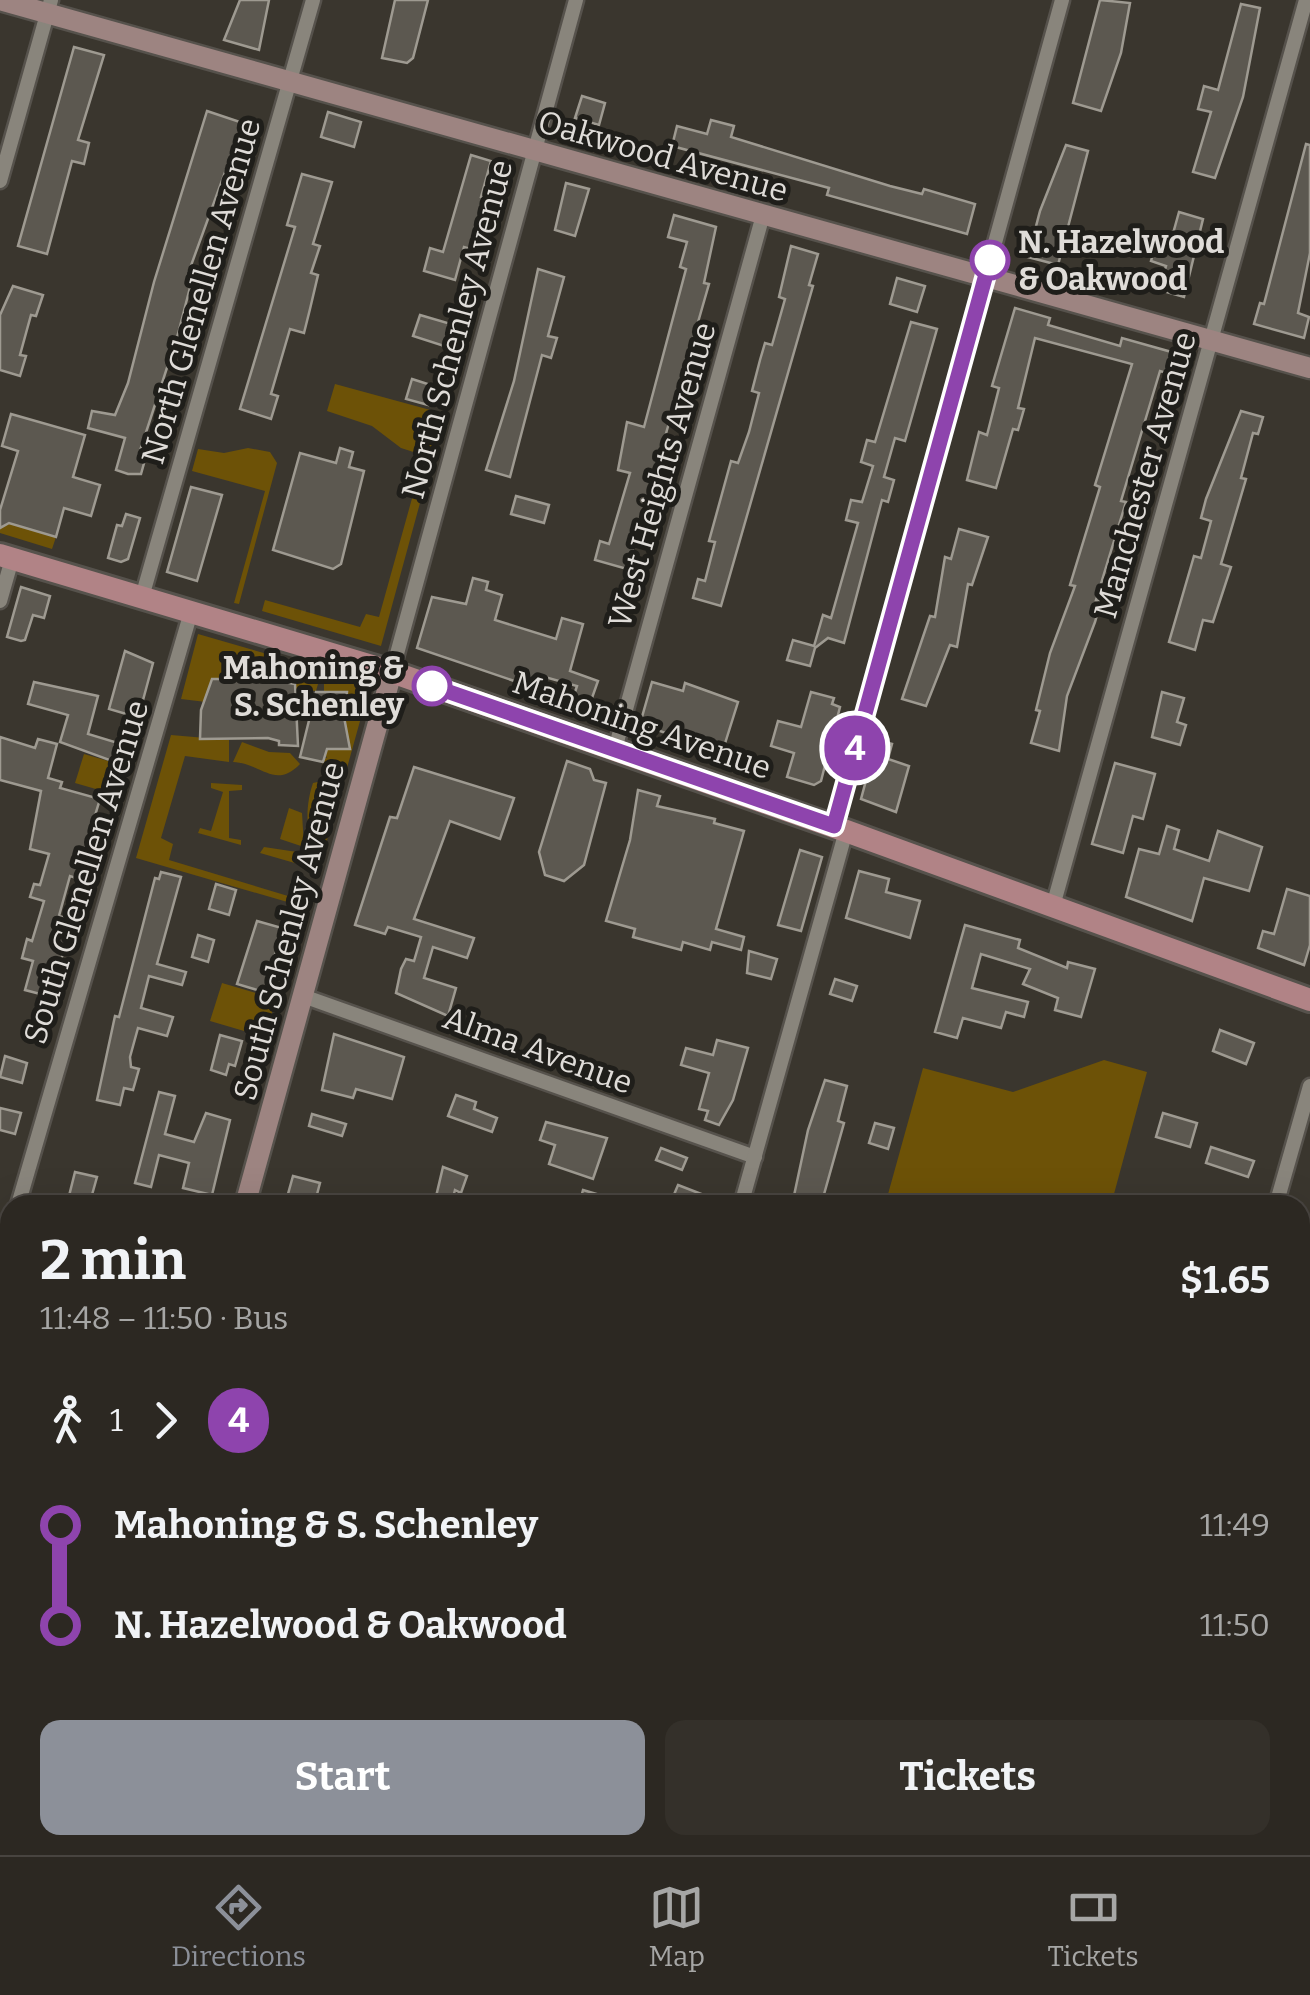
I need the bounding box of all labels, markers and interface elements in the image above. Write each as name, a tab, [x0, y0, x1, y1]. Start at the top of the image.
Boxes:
street label: Oakwood Avenue	[534, 102, 792, 210]
street label: North Glenellen Avenue	[133, 114, 269, 468]
street label: North Schenley Avenue	[393, 156, 521, 502]
place label: N. Hazelwood & Oakwood	[1018, 223, 1224, 298]
marker: N. Hazelwood & Oakwood	[971, 241, 1009, 279]
street label: West Heights Avenue	[600, 318, 724, 632]
street label: Manchester Avenue	[1086, 328, 1204, 622]
place label: Mahoning & S. Schenley	[223, 649, 404, 724]
street label: Mahoning Avenue	[508, 663, 776, 787]
marker: Mahoning & S. Schenley	[413, 667, 451, 705]
street label: South Glenellen Avenue	[16, 696, 156, 1048]
line badge: 4	[822, 716, 888, 780]
text: 4	[844, 727, 866, 769]
street label: South Schenley Avenue	[226, 758, 352, 1104]
street label: Alma Avenue	[438, 998, 638, 1102]
text: 2 min	[40, 1228, 186, 1294]
text: $1.65	[1180, 1257, 1270, 1303]
text: 11:48 – 11:50 · Bus	[40, 1299, 288, 1337]
icon: walk	[40, 1393, 95, 1448]
icon: forward	[138, 1393, 193, 1448]
text: 4	[228, 1399, 249, 1441]
text: 1	[110, 1401, 123, 1439]
text: Mahoning & S. Schenley	[114, 1502, 538, 1548]
text: 11:49	[1200, 1506, 1270, 1544]
text: N. Hazelwood & Oakwood	[114, 1602, 567, 1648]
text: 11:50	[1200, 1606, 1270, 1644]
button: Start	[40, 1720, 645, 1835]
button: Tickets	[665, 1720, 1270, 1835]
tab: Directions	[171, 1880, 306, 1973]
tab: Map	[648, 1880, 705, 1973]
tab: Tickets	[1047, 1880, 1139, 1973]

